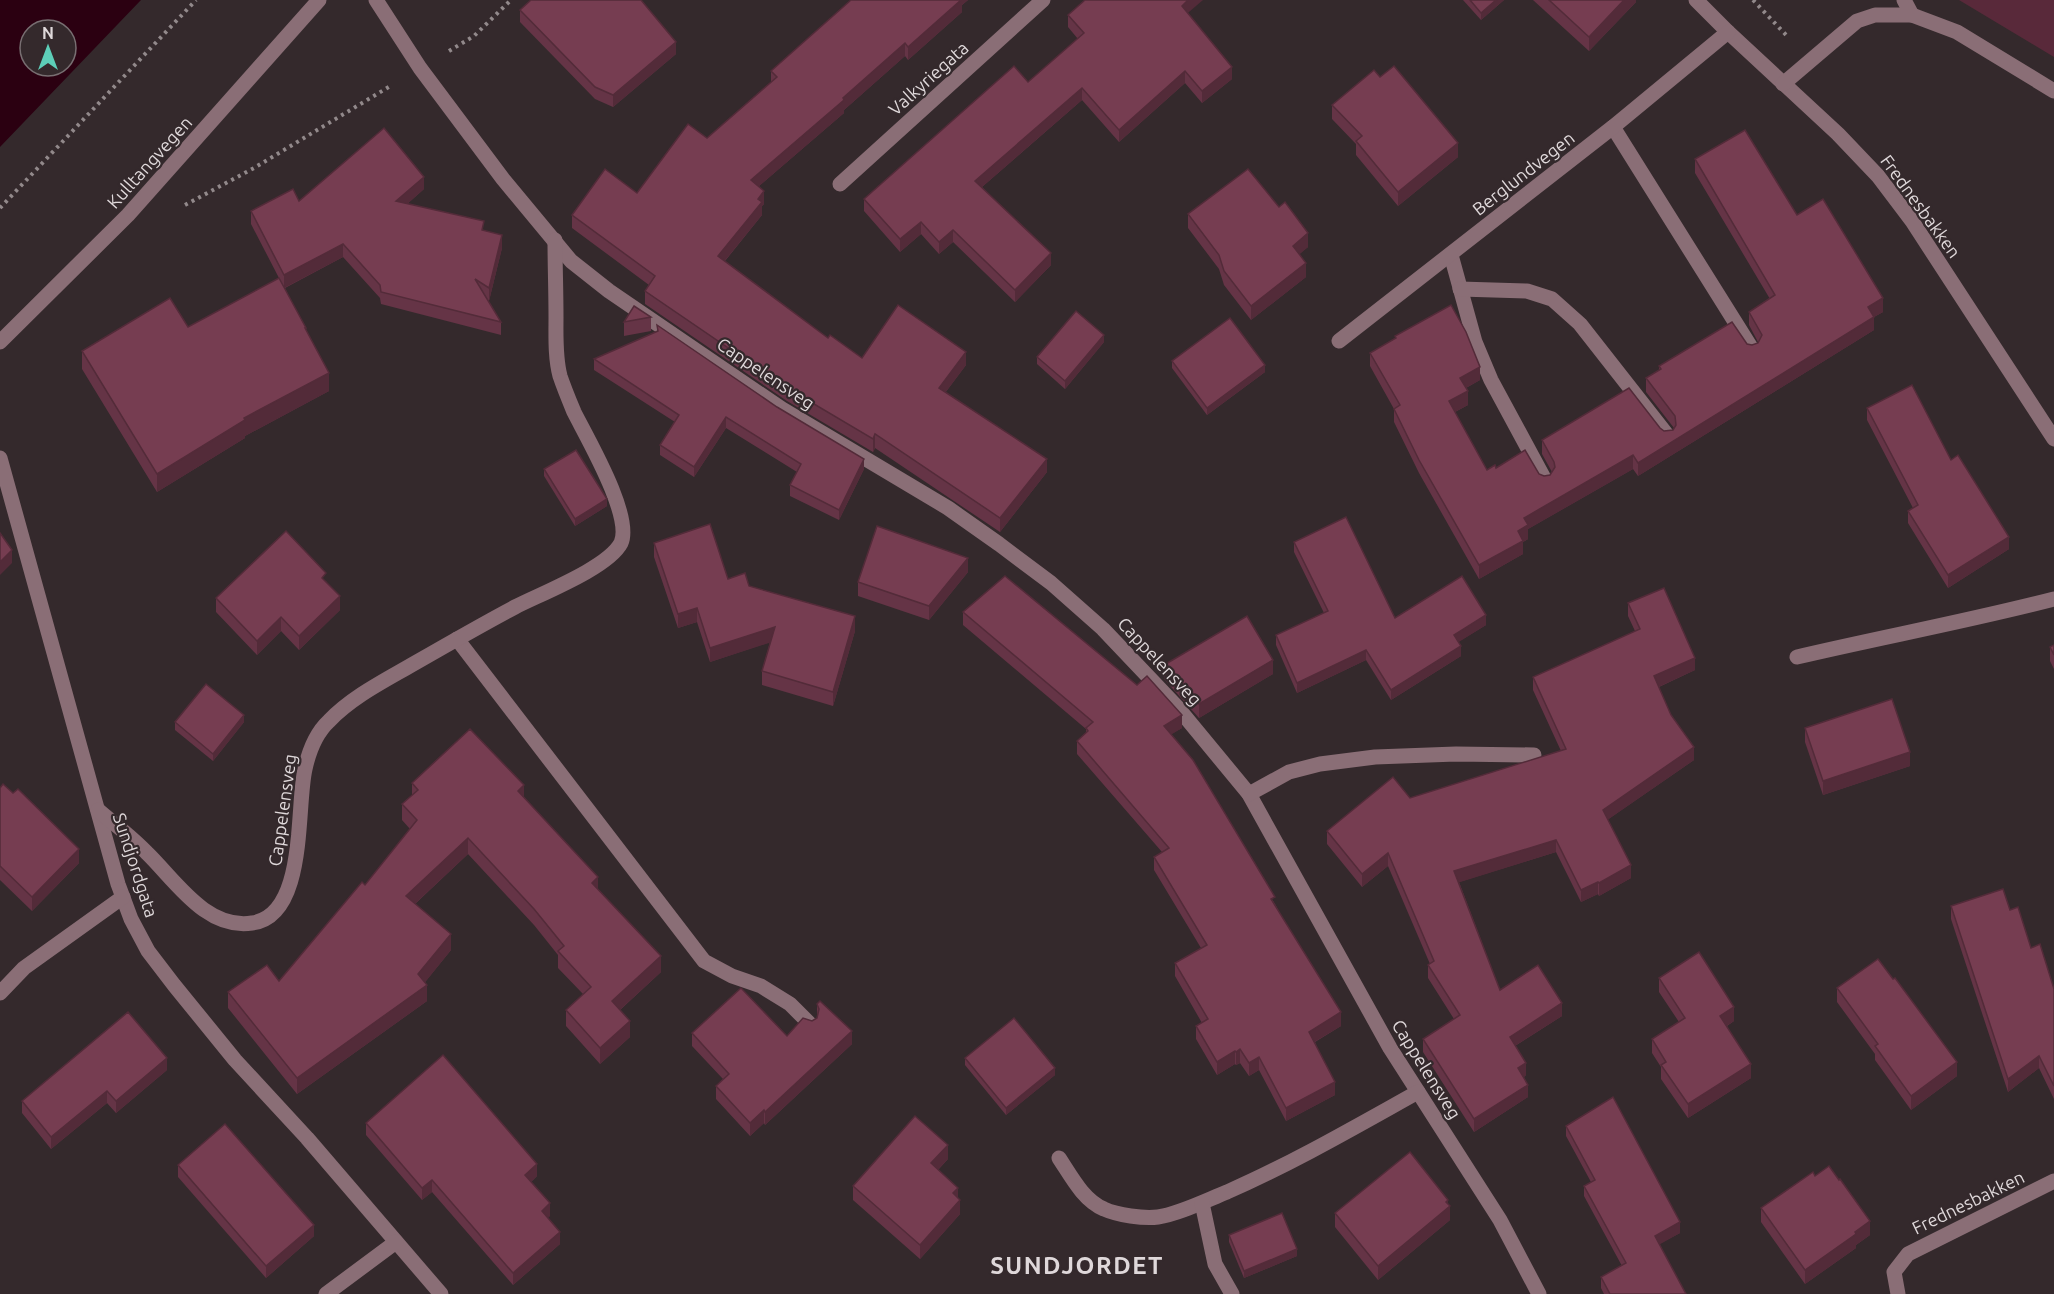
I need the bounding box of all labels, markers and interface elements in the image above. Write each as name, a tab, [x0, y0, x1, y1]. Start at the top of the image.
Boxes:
north arrow	[18, 18, 78, 78]
text: N	[42, 24, 54, 42]
street label: Valkyriegata	[884, 37, 972, 119]
street label: Kulltangvegen	[103, 112, 195, 212]
street label: Berglundvegen	[1468, 127, 1578, 219]
street label: Frednesbakken	[1877, 151, 1965, 261]
street label: Cappelensveg	[714, 333, 818, 413]
street label: Cappelensveg	[1114, 613, 1206, 709]
street label: Cappelensveg	[264, 753, 300, 867]
street label: Sundjordgata	[110, 810, 162, 920]
street label: Cappelensveg	[1389, 1016, 1465, 1122]
street label: Frednesbakken	[1909, 1166, 2027, 1238]
district label: SUNDJORDET	[990, 1252, 1164, 1279]

